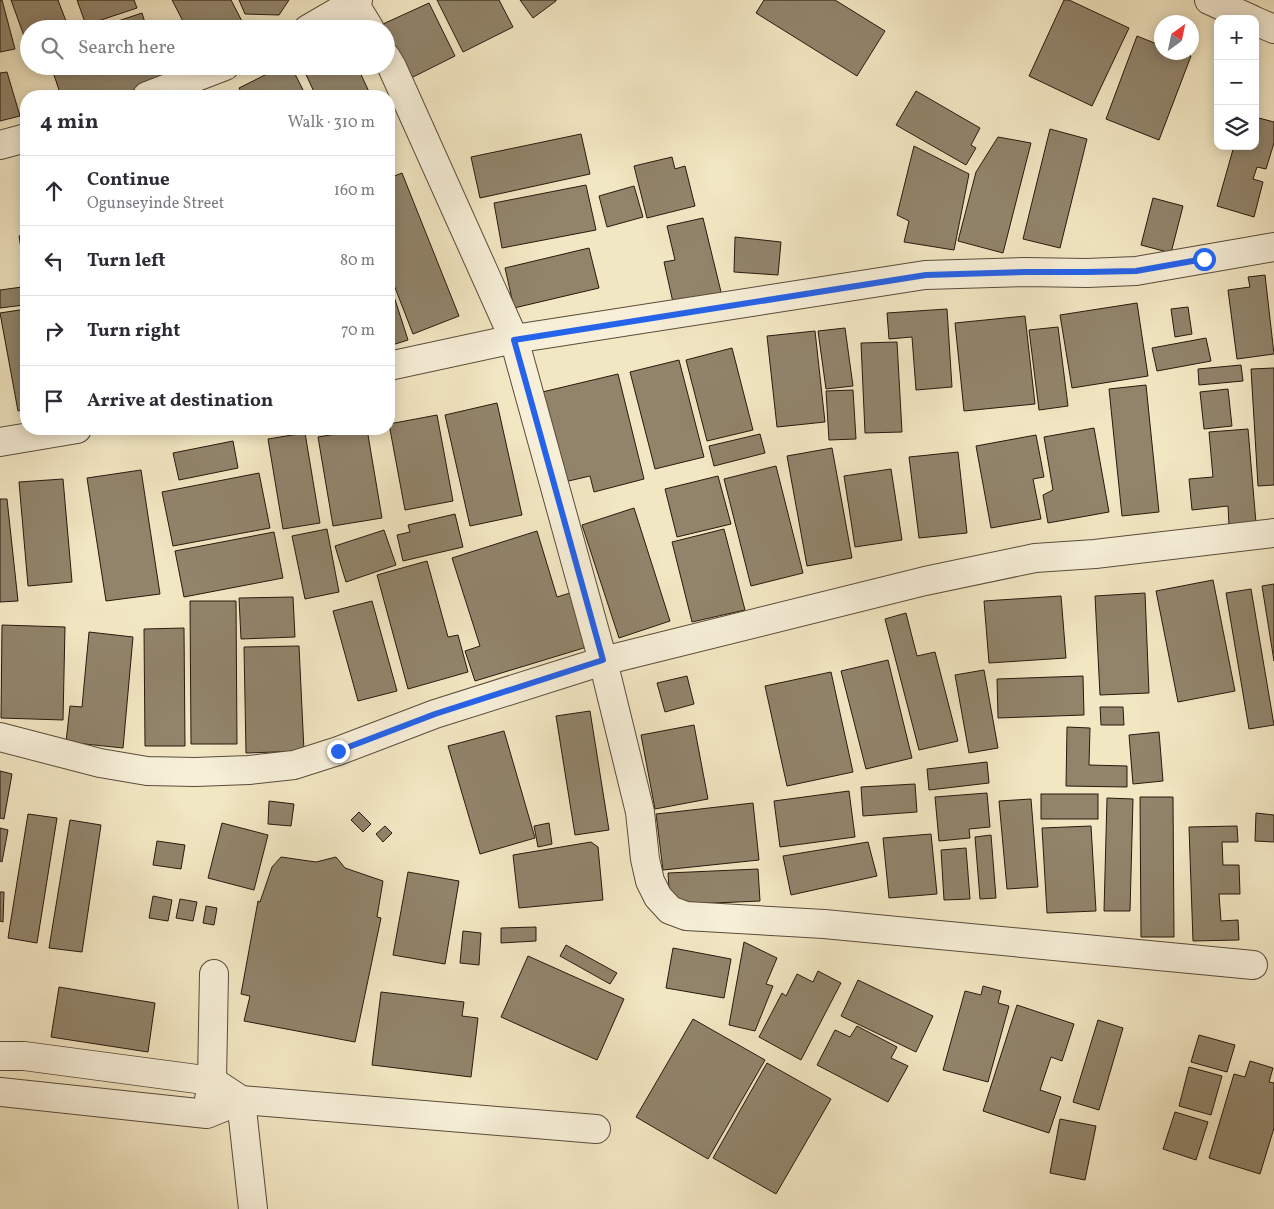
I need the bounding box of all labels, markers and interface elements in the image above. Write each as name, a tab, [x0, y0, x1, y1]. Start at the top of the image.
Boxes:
north arrow	[1154, 15, 1199, 60]
map controls	[1214, 15, 1259, 150]
button: +	[1214, 15, 1259, 60]
search box	[20, 20, 395, 75]
icon: search	[38, 34, 66, 62]
text: Search here	[78, 35, 175, 61]
button: −	[1214, 60, 1259, 105]
button: layers	[1214, 105, 1259, 150]
text: 4 min	[40, 108, 99, 137]
text: Walk · 310 m	[288, 112, 375, 134]
text: Continue	[87, 167, 170, 193]
icon: ahead	[40, 177, 68, 205]
text: 160 m	[334, 180, 375, 202]
text: Ogunseyinde Street	[87, 193, 225, 215]
icon: left	[40, 247, 68, 275]
text: Turn left	[87, 248, 166, 274]
route start	[1193, 248, 1216, 271]
text: 80 m	[340, 250, 375, 272]
icon: right	[40, 317, 68, 345]
text: Turn right	[87, 318, 180, 344]
text: 70 m	[341, 320, 375, 342]
icon: arrive	[40, 387, 68, 415]
text: Arrive at destination	[87, 388, 273, 414]
route end	[327, 740, 350, 763]

